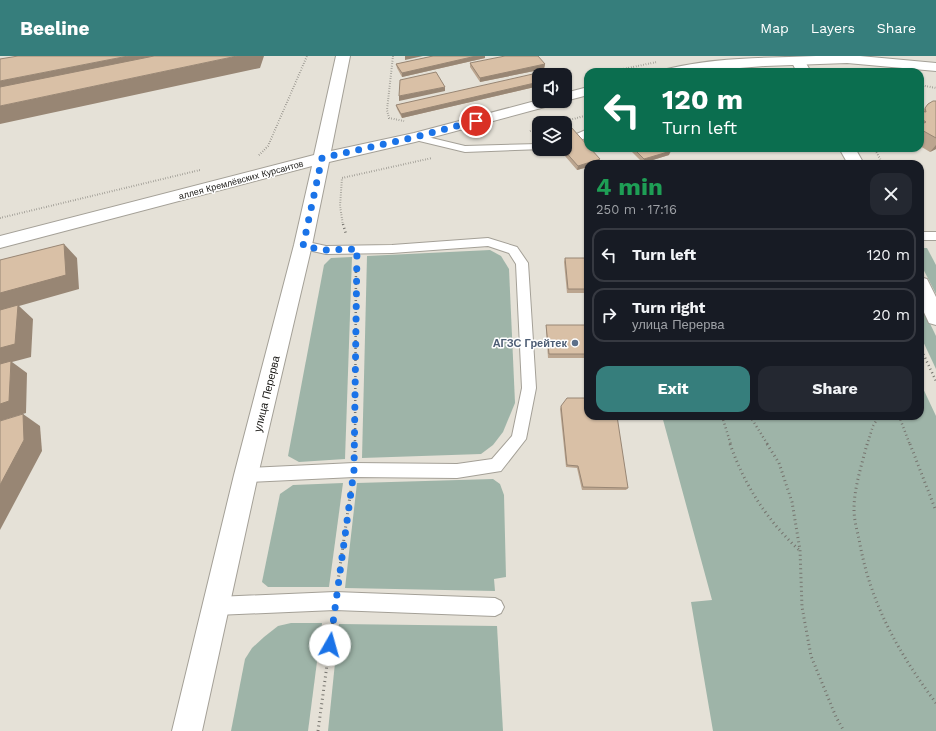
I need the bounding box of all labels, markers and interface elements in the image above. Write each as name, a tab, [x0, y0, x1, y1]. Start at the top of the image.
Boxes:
text: Beeline	[20, 17, 90, 40]
text: Map	[760, 20, 789, 36]
text: Layers	[811, 20, 855, 36]
text: Share	[877, 20, 916, 36]
map controls	[532, 68, 572, 156]
button: sound	[532, 68, 572, 108]
text: 120 m	[662, 83, 743, 116]
icon: left	[596, 84, 648, 136]
pin	[459, 104, 493, 138]
icon: arrive	[465, 110, 487, 132]
button: layers	[532, 116, 572, 156]
text: Turn left	[662, 117, 737, 138]
street label: аллея Кремлёвских Курсантов	[177, 158, 305, 201]
text: 4 min	[596, 173, 663, 201]
button: close	[870, 173, 912, 215]
text: 250 m · 17:16	[596, 202, 677, 217]
icon: left	[598, 244, 620, 266]
text: Turn left	[632, 246, 696, 264]
text: 120 m	[867, 246, 910, 264]
text: Turn right	[632, 299, 705, 317]
icon: right	[598, 304, 620, 326]
text: 20 m	[873, 306, 910, 324]
text: улица Перерва	[632, 317, 724, 332]
place label: АГЗС Грейтек	[493, 337, 567, 350]
marker: АГЗС Грейтек	[570, 338, 580, 348]
street label: улица Перерва	[251, 354, 283, 434]
button: Exit	[596, 366, 750, 412]
button: Share	[758, 366, 912, 412]
position arrow	[309, 624, 351, 666]

